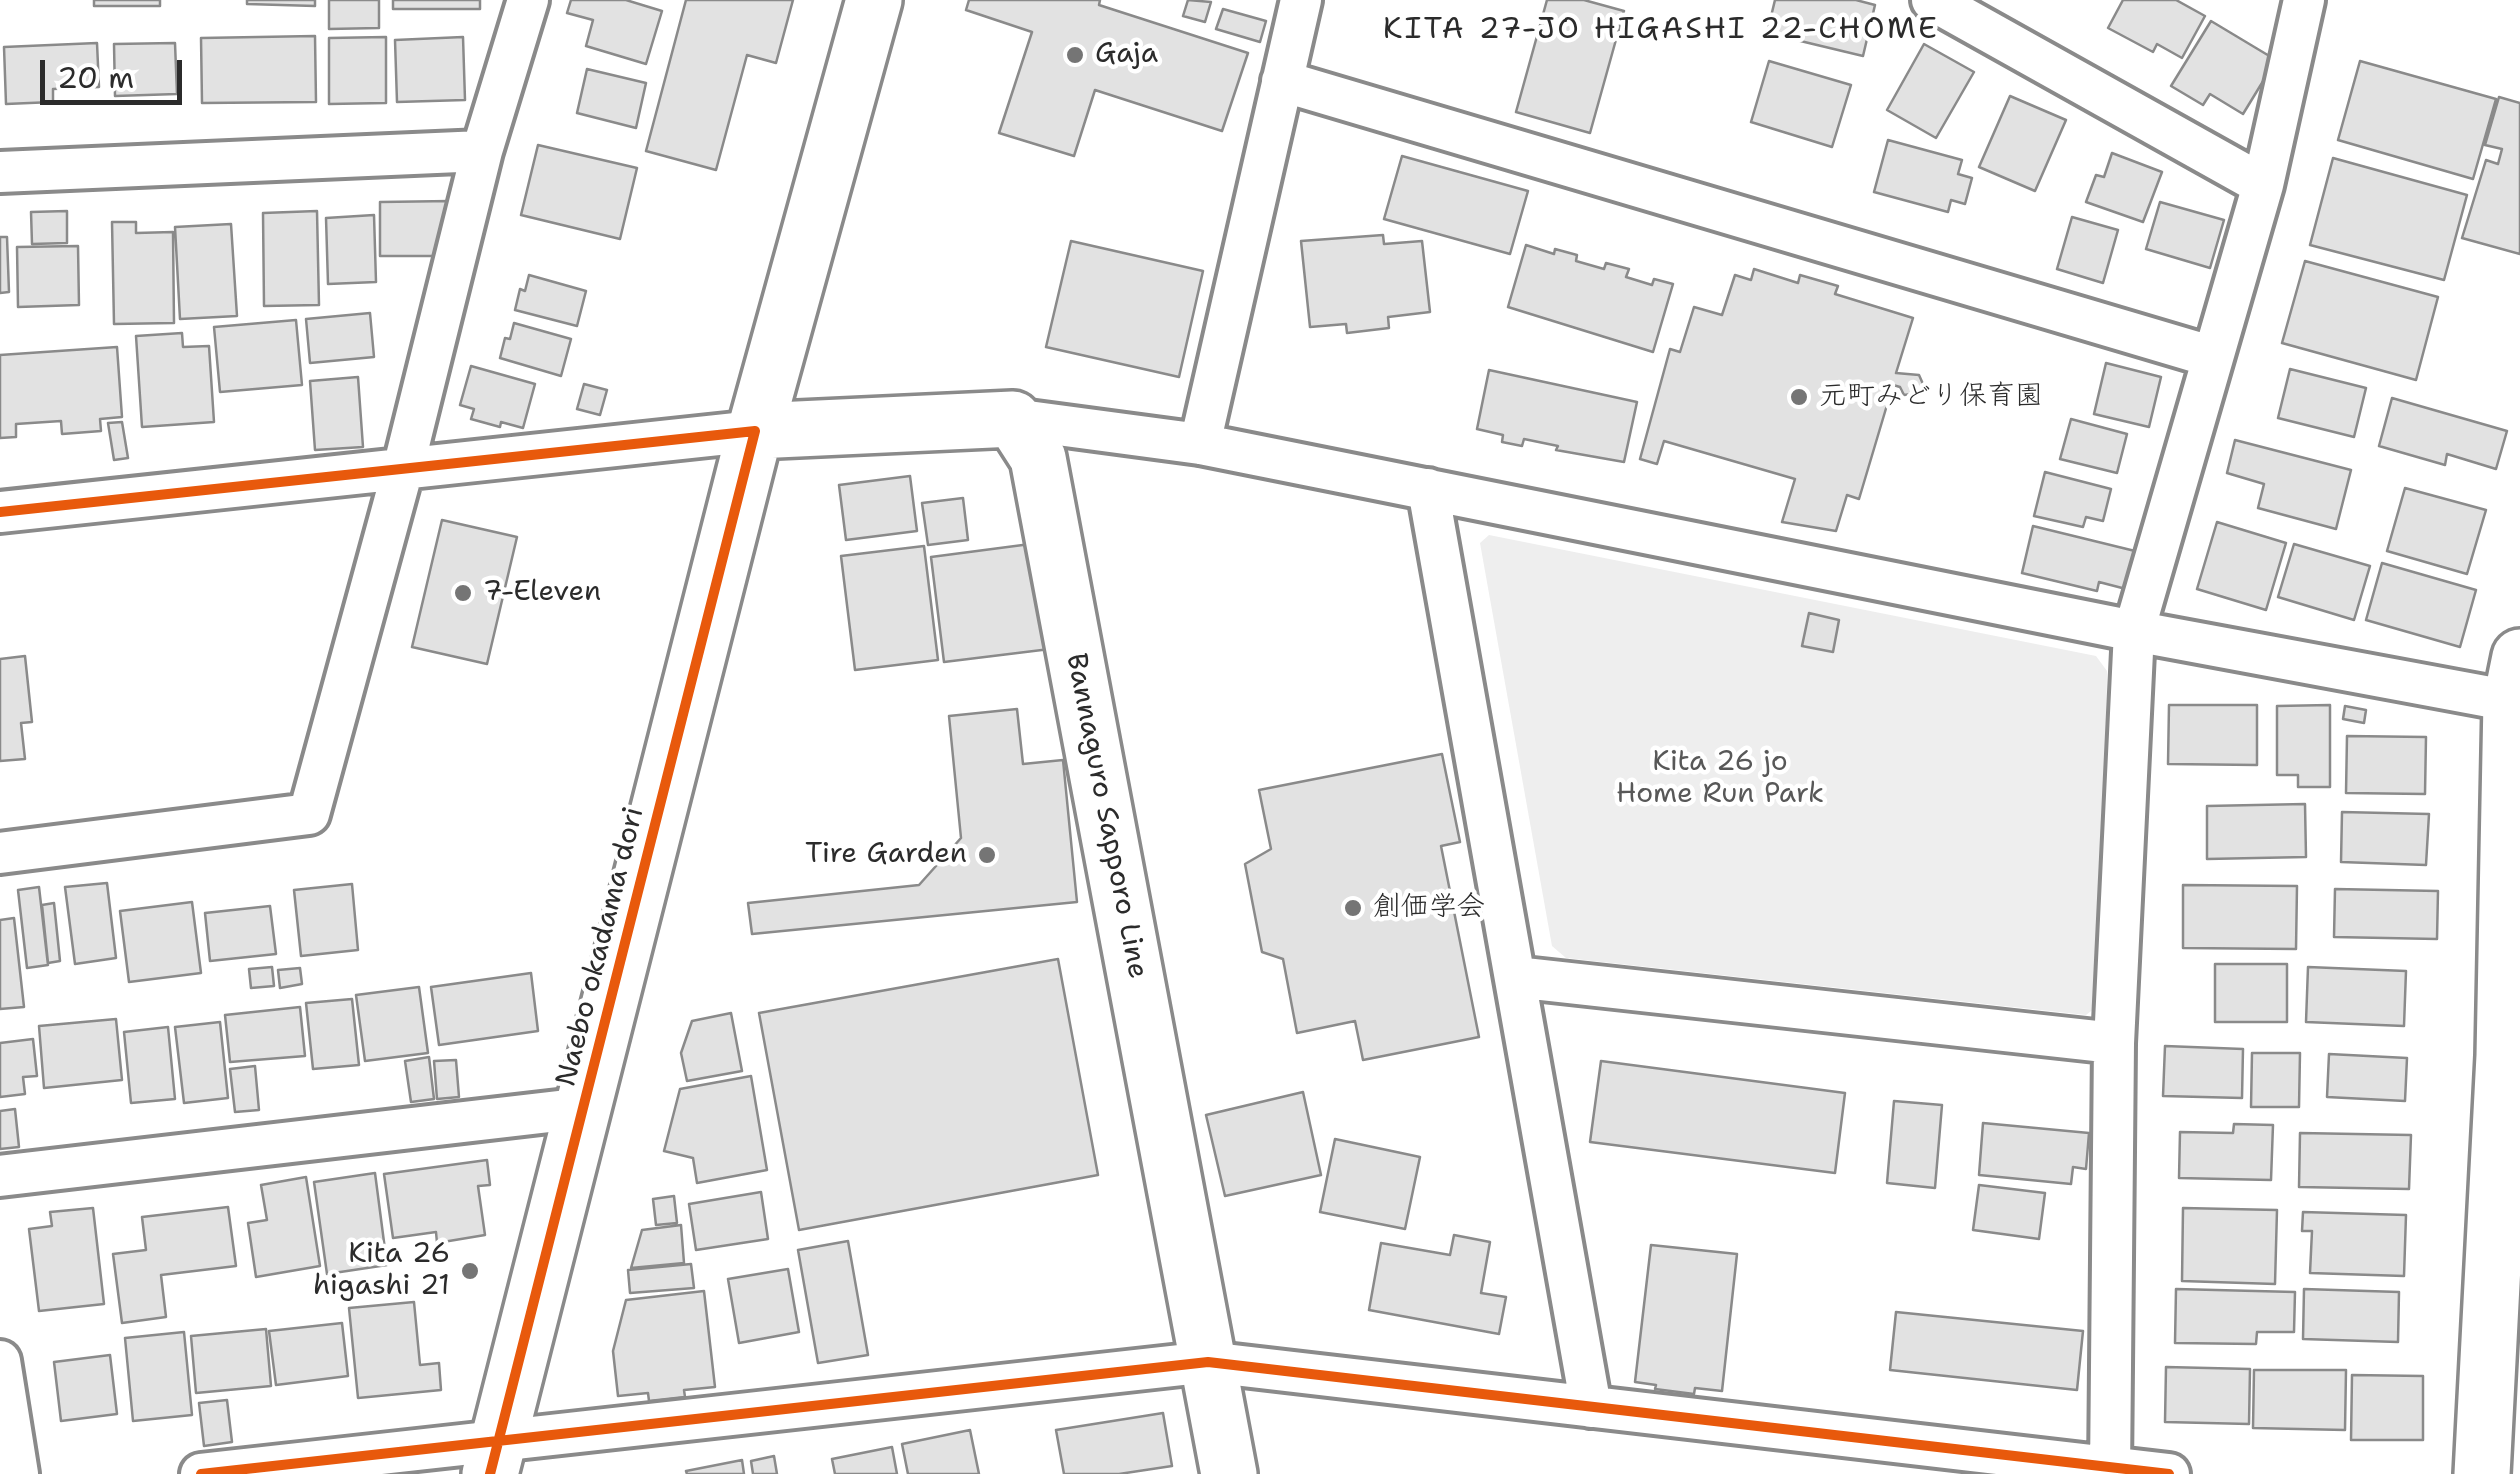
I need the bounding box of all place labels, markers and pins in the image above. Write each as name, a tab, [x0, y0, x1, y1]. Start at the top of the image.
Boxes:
place label: Gaja	[1095, 38, 1158, 72]
marker: Gaja	[1064, 44, 1086, 66]
place label: 元町みどり保育園	[1819, 380, 2043, 414]
marker: 元町みどり保育園	[1788, 386, 1810, 408]
place label: 7-Eleven	[483, 576, 601, 610]
marker: 7-Eleven	[452, 582, 474, 604]
place label: Tire Garden	[805, 838, 967, 872]
marker: Tire Garden	[976, 844, 998, 866]
place label: 創価学会	[1373, 891, 1485, 925]
marker: 創価学会	[1342, 897, 1364, 919]
place label: Kita 26 higashi 21	[313, 1238, 450, 1304]
marker: Kita 26 higashi 21	[459, 1260, 481, 1282]

